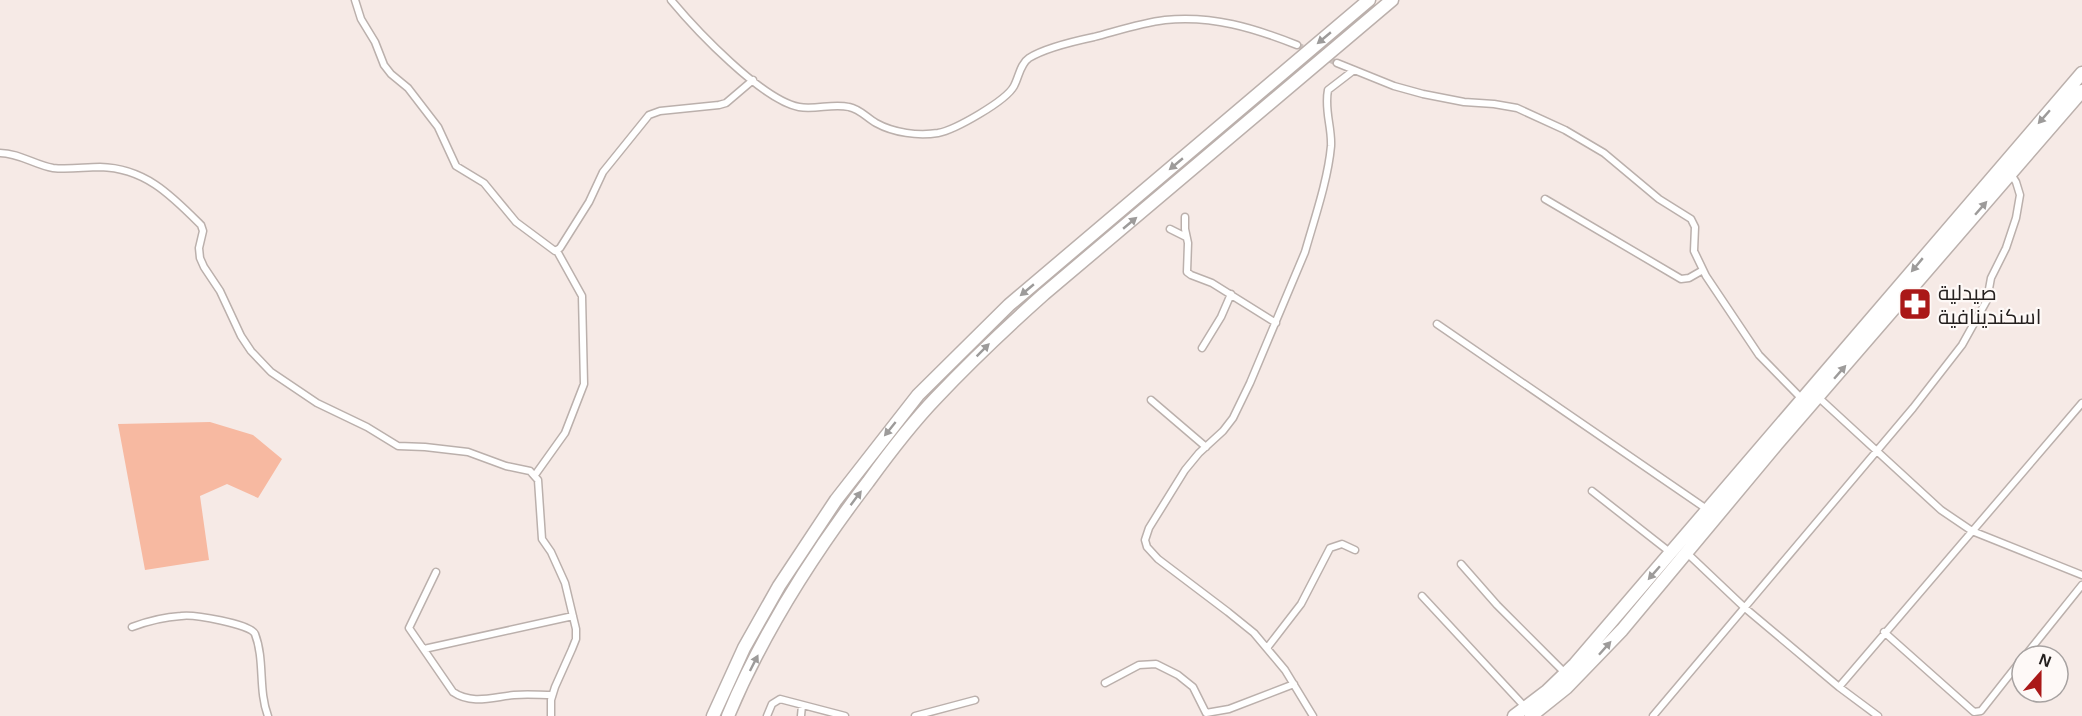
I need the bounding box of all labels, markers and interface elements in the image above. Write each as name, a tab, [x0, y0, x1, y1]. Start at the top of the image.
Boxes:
one-way arrow	[1317, 31, 1332, 44]
one-way arrow	[2038, 109, 2051, 124]
one-way arrow	[1168, 158, 1184, 171]
one-way arrow	[1974, 201, 1988, 216]
one-way arrow	[1123, 217, 1138, 229]
one-way arrow	[1911, 257, 1924, 272]
place label: صيدلية اسكندينافية	[1938, 281, 2041, 328]
one-way arrow	[1020, 283, 1035, 296]
pharmacy icon: صيدلية اسكندينافية	[1897, 286, 1933, 322]
one-way arrow	[976, 343, 990, 358]
one-way arrow	[1833, 365, 1846, 380]
one-way arrow	[884, 421, 897, 437]
one-way arrow	[850, 490, 862, 506]
one-way arrow	[1648, 565, 1661, 580]
one-way arrow	[1598, 641, 1612, 656]
north arrow	[2010, 644, 2070, 704]
text: N	[2037, 650, 2054, 670]
one-way arrow	[749, 655, 758, 672]

